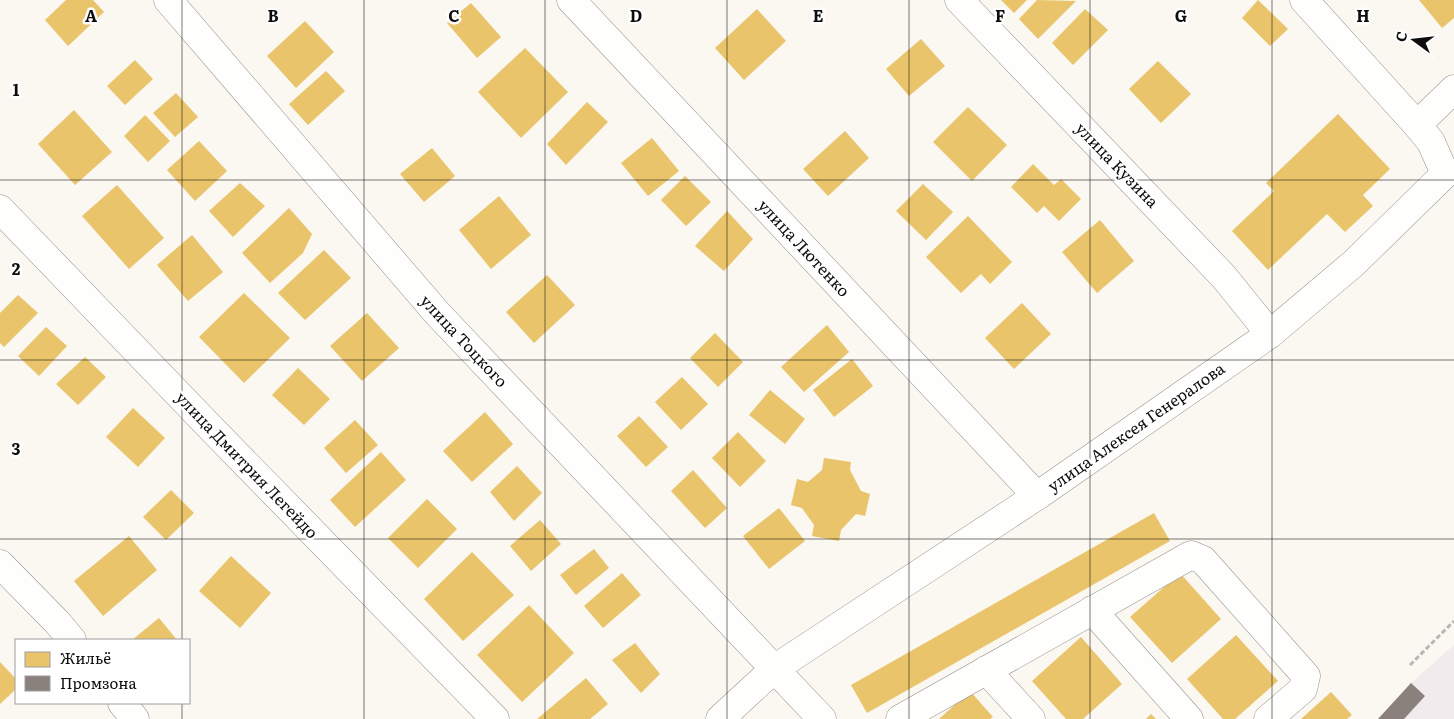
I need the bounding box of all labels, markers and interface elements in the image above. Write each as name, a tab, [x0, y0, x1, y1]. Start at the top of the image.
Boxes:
text: A	[85, 3, 97, 27]
text: B	[267, 3, 279, 27]
text: C	[448, 3, 460, 27]
text: D	[630, 3, 642, 27]
text: E	[813, 3, 824, 27]
text: F	[995, 3, 1005, 27]
text: G	[1175, 3, 1187, 27]
text: H	[1356, 3, 1370, 27]
north arrow	[1389, 15, 1439, 65]
text: С	[1390, 29, 1411, 44]
text: 1	[13, 77, 20, 101]
street label: улица Кузина	[1071, 116, 1165, 213]
street label: улица Лютенко	[753, 193, 856, 301]
text: 2	[12, 256, 21, 280]
street label: улица Тоцкого	[415, 289, 514, 392]
street label: улица Алексея Генералова	[1042, 355, 1229, 497]
street label: улица Дмитрия Легейдо	[171, 385, 325, 543]
text: 3	[12, 436, 21, 460]
legend	[15, 639, 190, 704]
text: Жильё	[60, 646, 111, 669]
text: Промзона	[60, 671, 138, 694]

